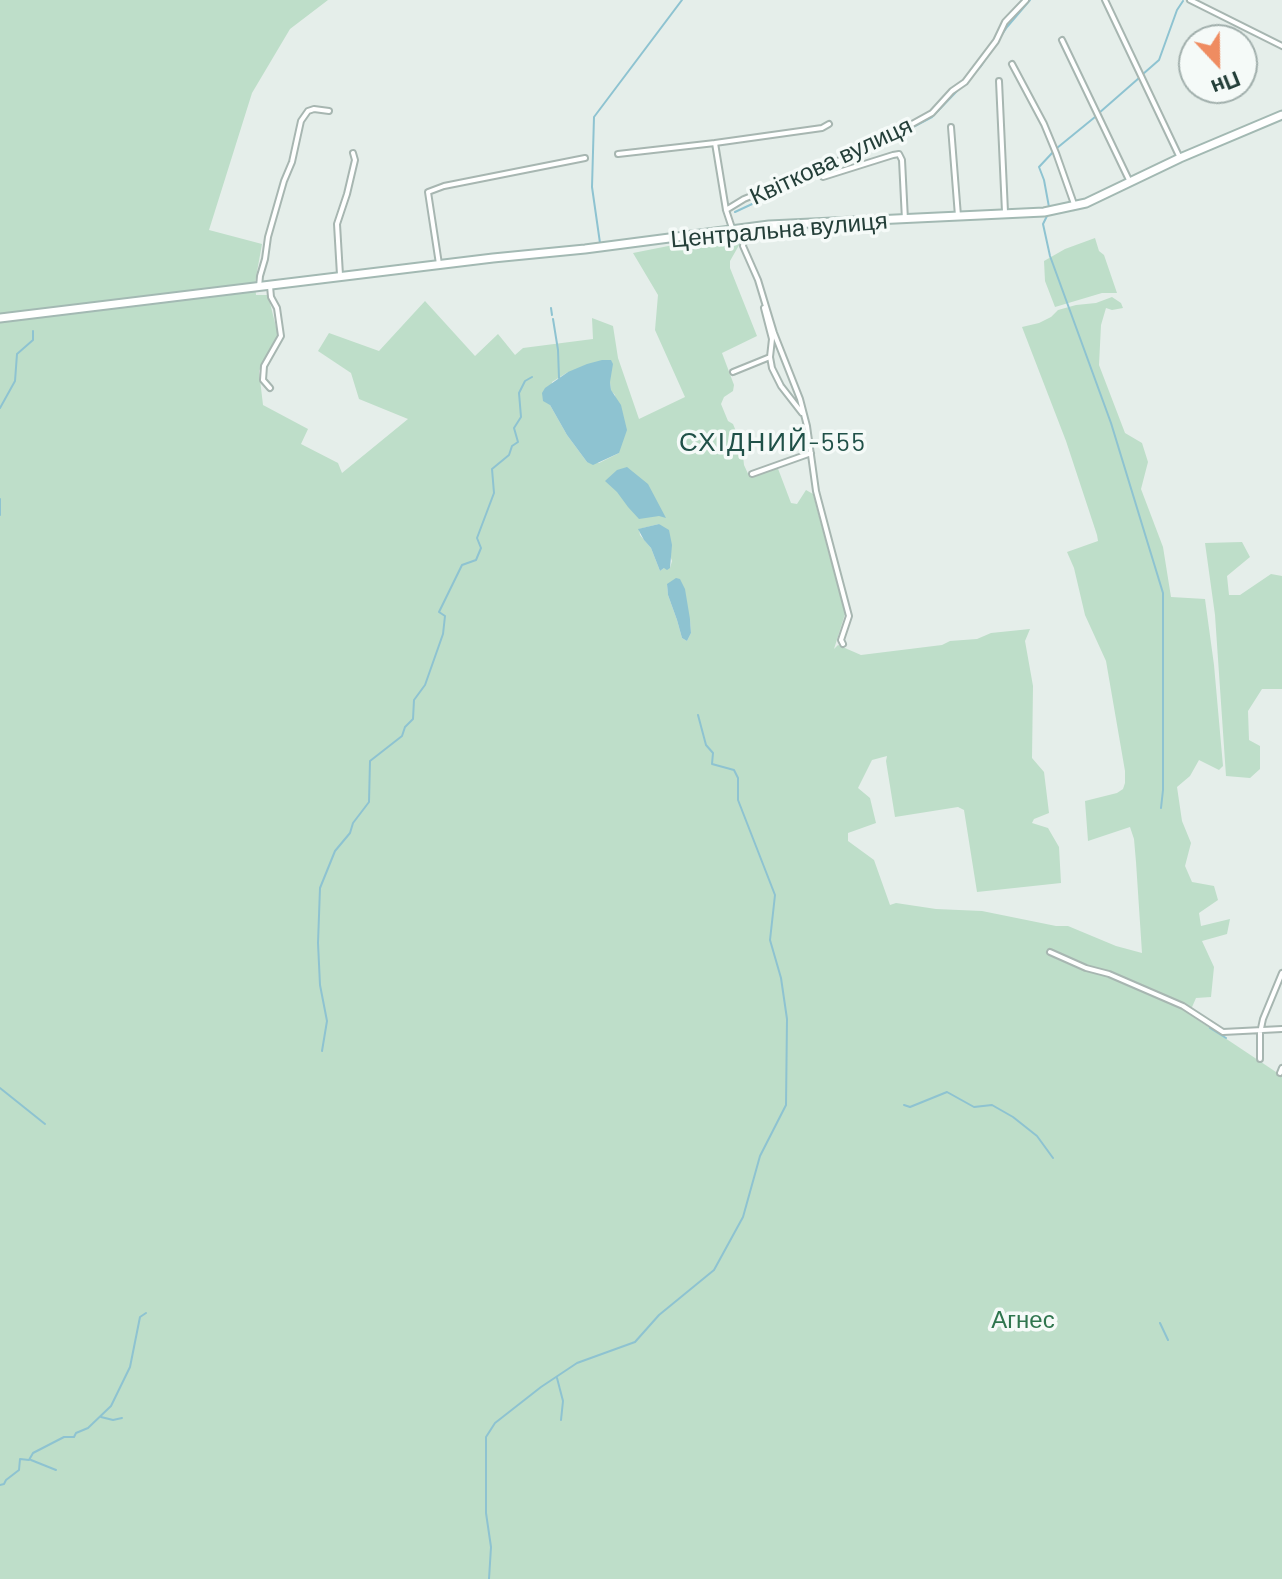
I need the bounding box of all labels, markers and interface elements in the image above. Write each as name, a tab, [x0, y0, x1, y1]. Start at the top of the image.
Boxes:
north arrow	[1178, 24, 1258, 104]
text: Пн	[1208, 67, 1245, 102]
street label: Квіткова вулиця	[745, 111, 917, 211]
street label: Центральна вулиця	[669, 206, 889, 254]
district label: СХІДНИЙ-555	[679, 426, 867, 458]
park label: Агнес	[991, 1306, 1055, 1334]

